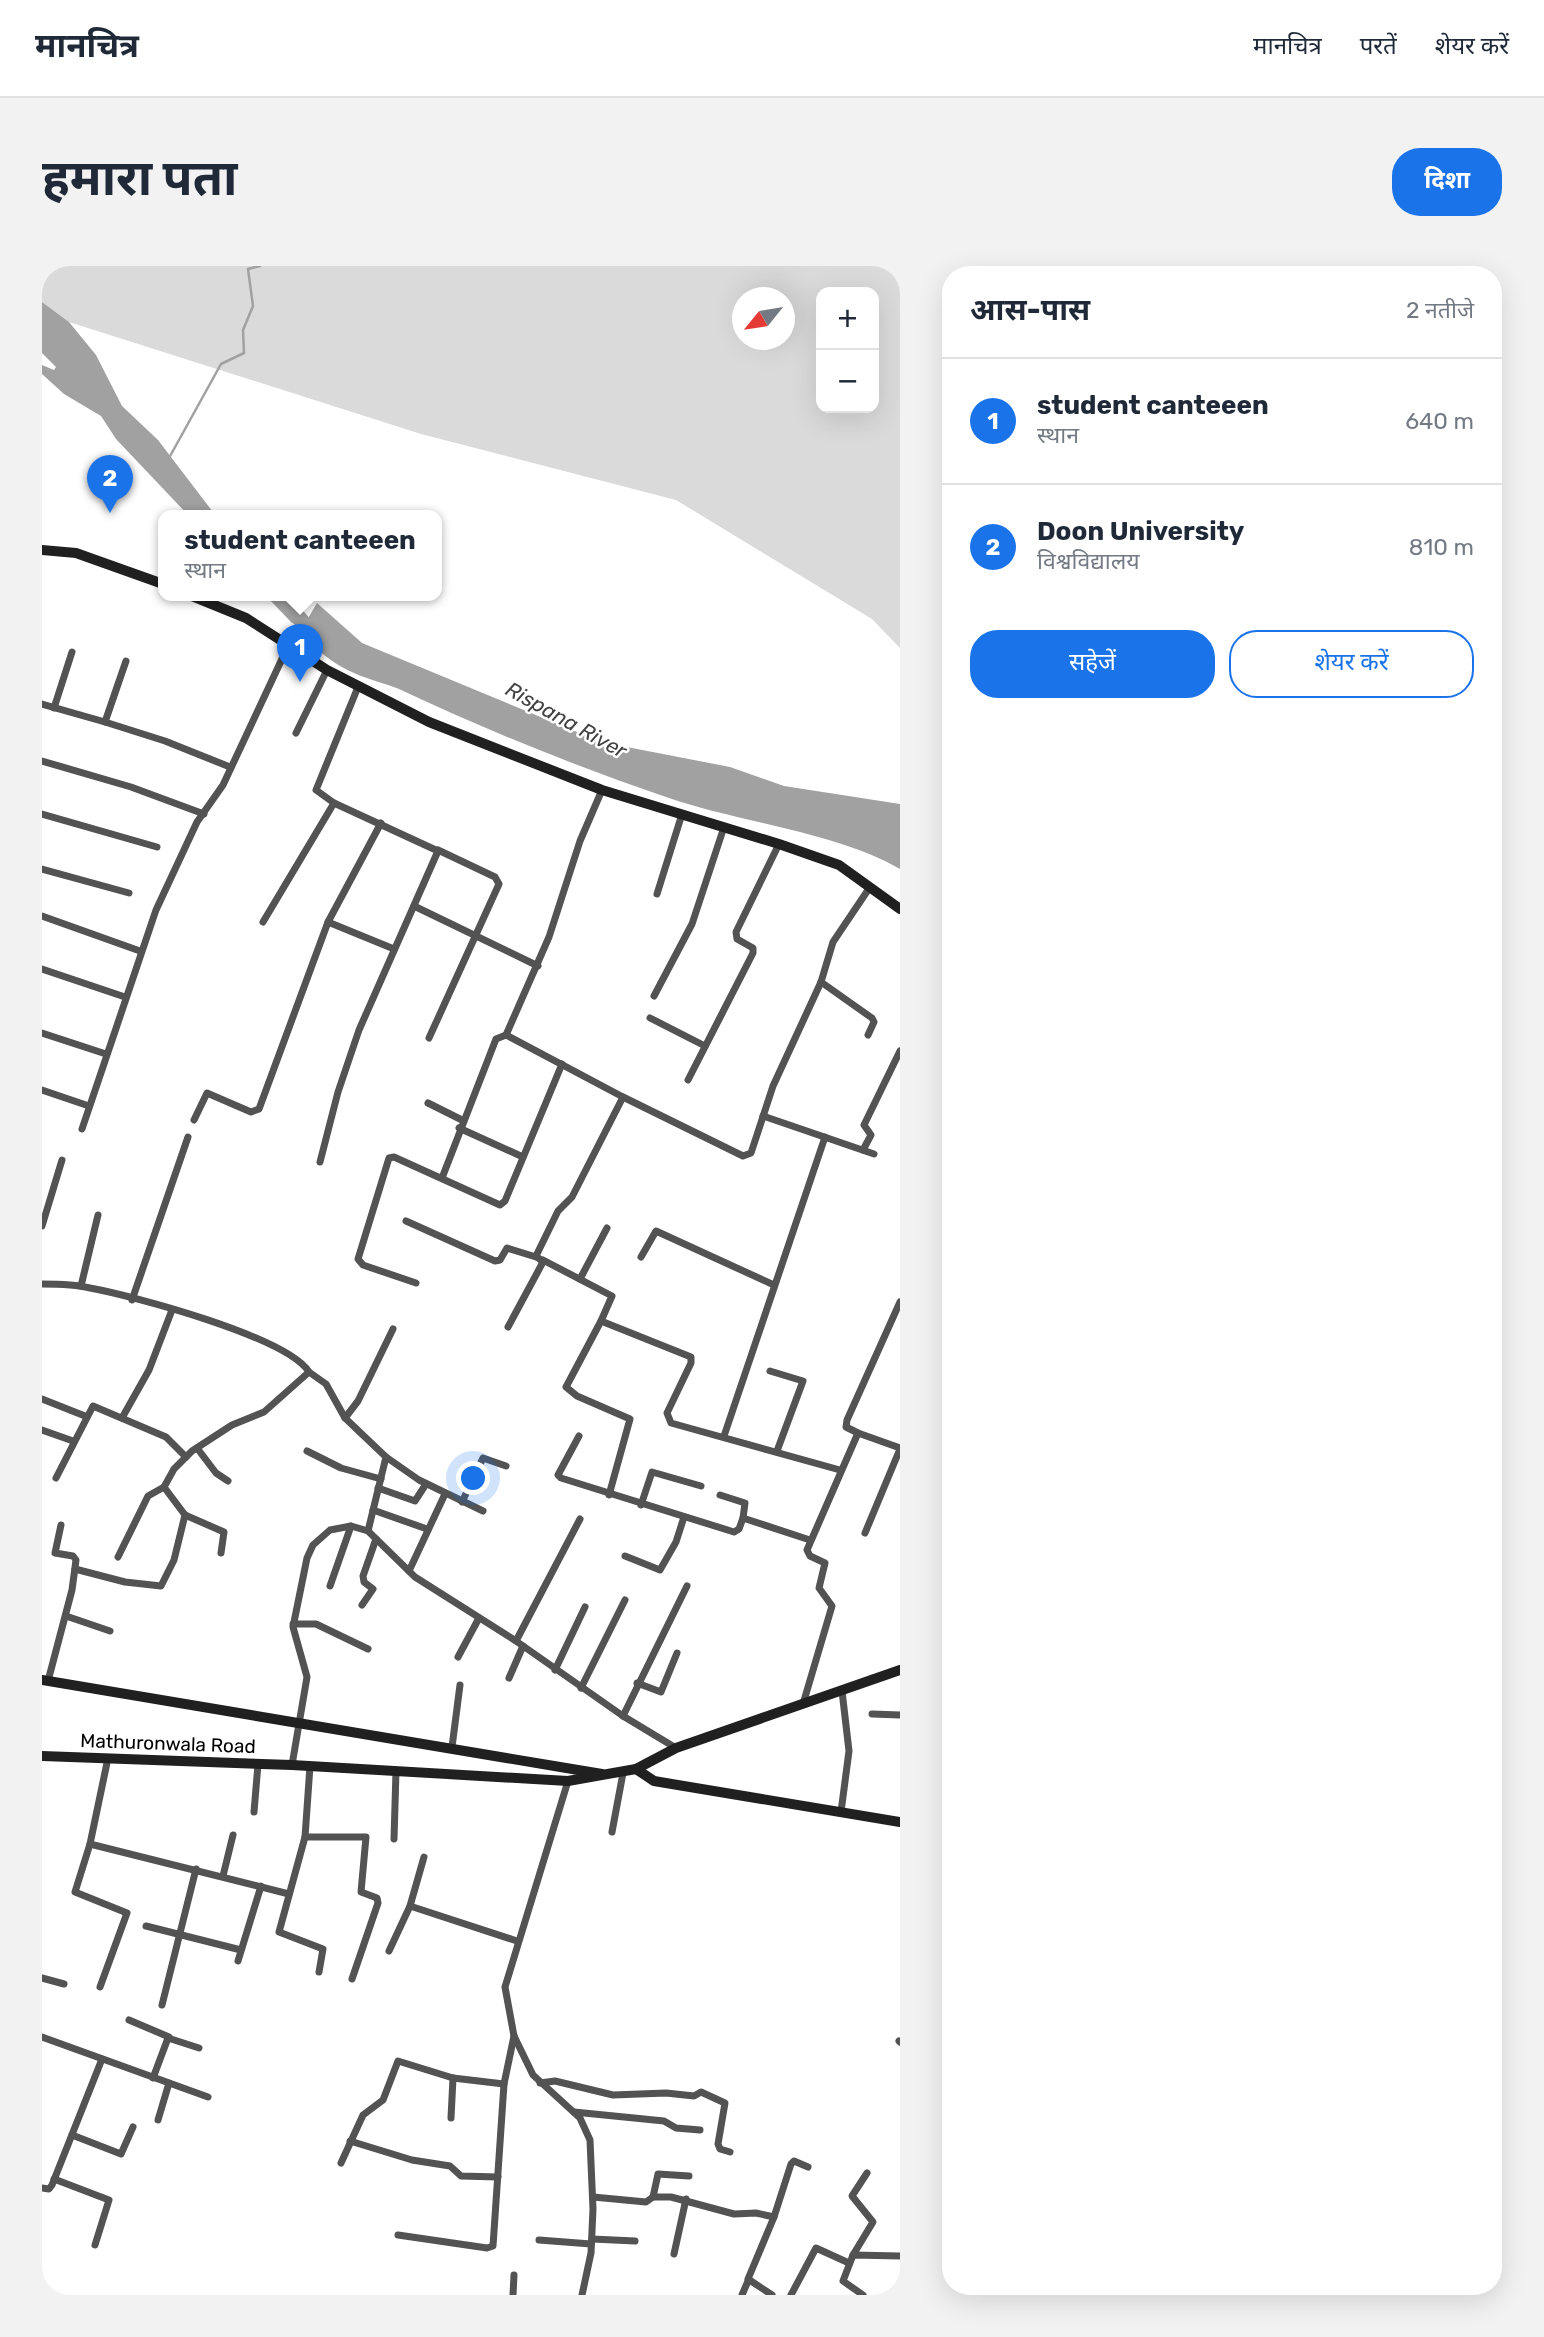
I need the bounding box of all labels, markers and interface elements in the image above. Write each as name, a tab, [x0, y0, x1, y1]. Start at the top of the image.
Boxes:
text: मानचित्र	[35, 26, 139, 65]
text: मानचित्र	[1253, 32, 1322, 60]
text: परतें	[1360, 32, 1397, 60]
text: शेयर करें	[1435, 32, 1509, 60]
button: दिशा	[1392, 148, 1502, 216]
text: हमारा पता	[42, 149, 237, 207]
north arrow	[732, 287, 795, 350]
map controls	[816, 287, 879, 413]
button: +	[816, 287, 879, 350]
text: आस-पास	[970, 292, 1090, 328]
text: 2 नतीजे	[1406, 296, 1474, 324]
button: −	[816, 350, 879, 413]
text: student canteeen	[1037, 390, 1269, 421]
text: 1	[987, 407, 999, 435]
text: 640 m	[1405, 407, 1474, 435]
text: स्थान	[1037, 421, 1079, 449]
pin: 2	[87, 455, 133, 513]
popup	[158, 510, 442, 601]
text: Doon University	[1037, 516, 1244, 547]
text: student canteeen	[184, 525, 416, 556]
text: 2	[986, 533, 1000, 561]
text: 810 m	[1409, 533, 1474, 561]
text: विश्वविद्यालय	[1037, 547, 1140, 575]
text: स्थान	[184, 556, 226, 584]
pin: 1	[277, 624, 323, 682]
button: सहेजें	[970, 630, 1215, 698]
button: शेयर करें	[1229, 630, 1474, 698]
water label: Rispana River	[501, 676, 632, 764]
your location	[456, 1461, 490, 1495]
street label: Mathuronwala Road	[80, 1729, 256, 1758]

